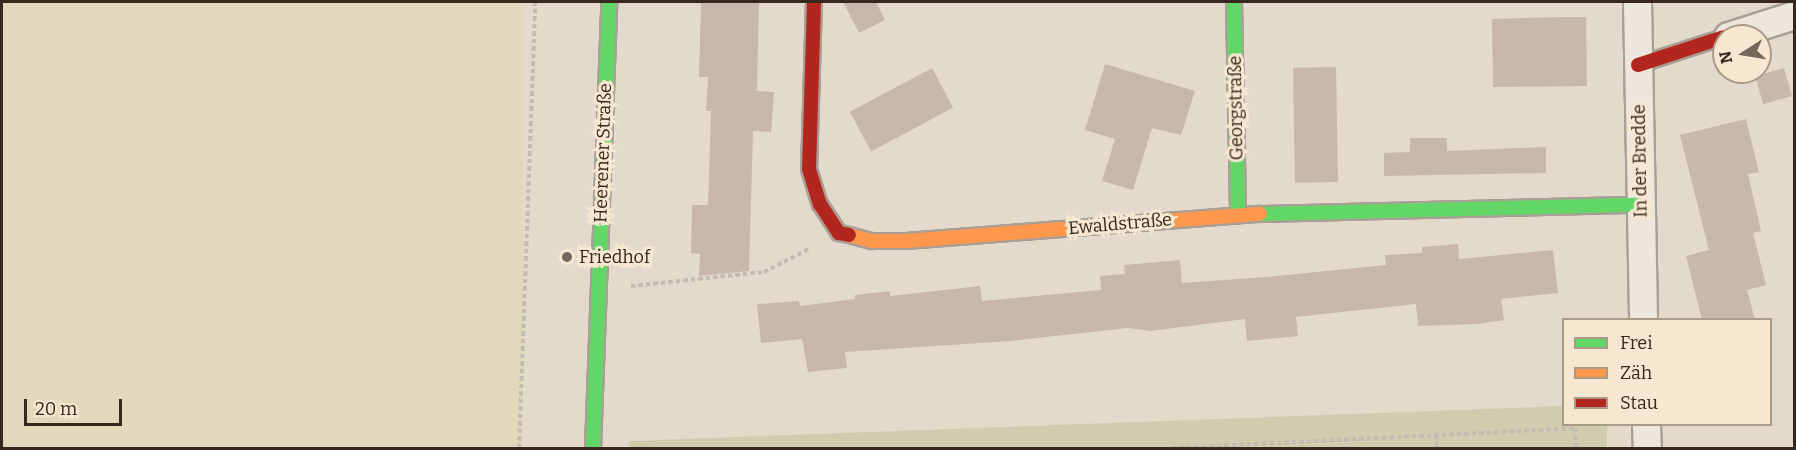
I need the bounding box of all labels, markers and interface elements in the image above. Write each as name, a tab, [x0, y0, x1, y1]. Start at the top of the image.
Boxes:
north arrow	[1712, 24, 1772, 84]
text: N	[1715, 49, 1736, 65]
street label: Georgstraße	[1224, 56, 1248, 160]
street label: Heerener Straße	[590, 83, 616, 223]
street label: In der Bredde	[1628, 104, 1652, 218]
street label: Ewaldstraße	[1067, 209, 1173, 239]
place label: Friedhof	[579, 246, 650, 268]
marker: Friedhof	[560, 250, 574, 264]
legend	[1562, 318, 1772, 426]
text: Frei	[1620, 332, 1653, 354]
text: Zäh	[1620, 362, 1652, 384]
scale bar	[27, 387, 124, 425]
text: Stau	[1620, 392, 1658, 414]
text: 20 m	[35, 398, 77, 420]

